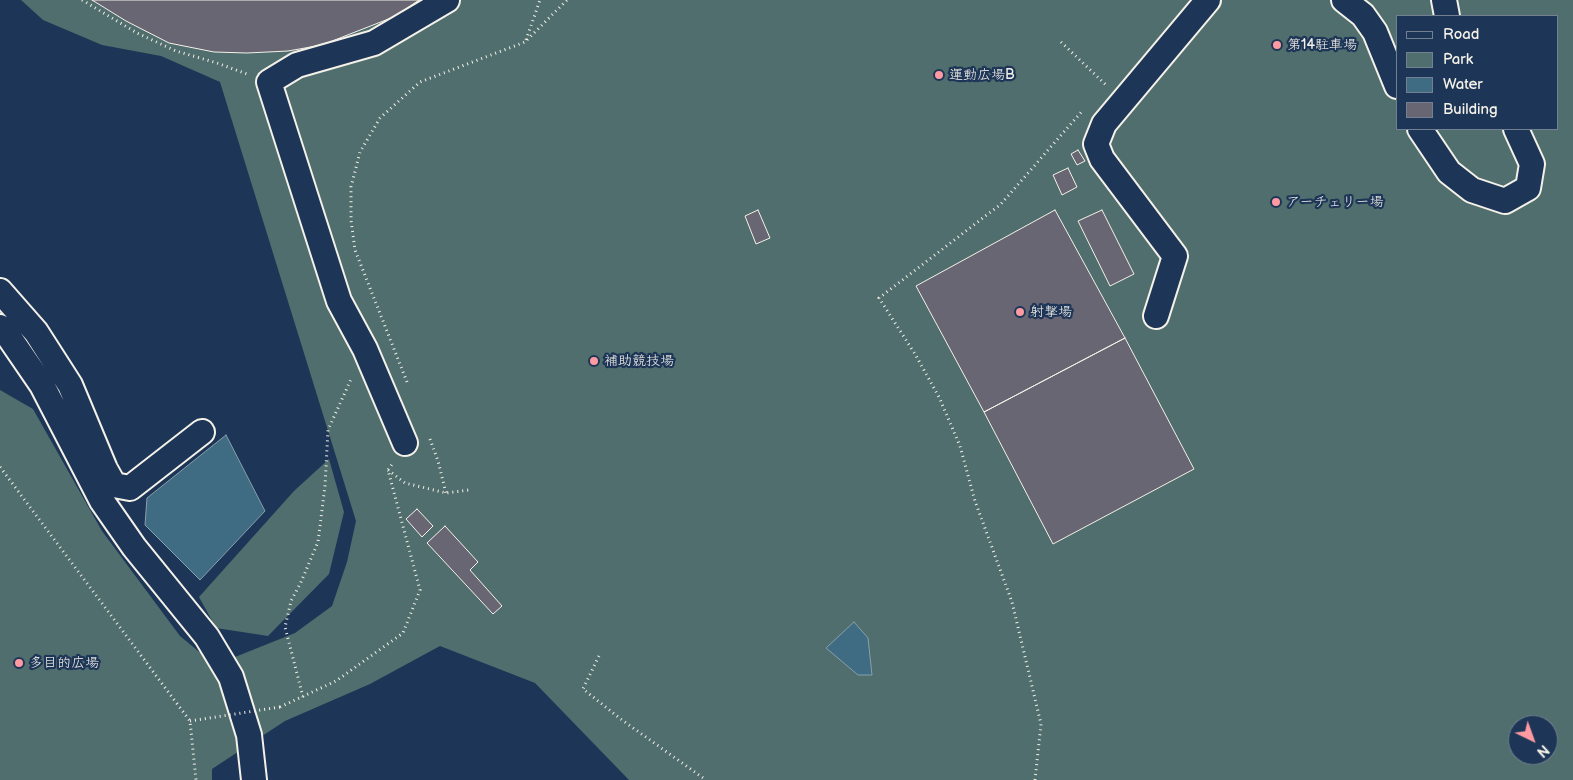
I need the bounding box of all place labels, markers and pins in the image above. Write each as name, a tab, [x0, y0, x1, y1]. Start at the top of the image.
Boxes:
place label: 第14駐車場	[1287, 37, 1357, 53]
marker: 第14駐車場	[1271, 39, 1283, 51]
place label: 運動広場B	[949, 67, 1015, 83]
marker: 運動広場B	[933, 69, 945, 81]
place label: アーチェリー場	[1286, 194, 1383, 210]
marker: アーチェリー場	[1270, 196, 1282, 208]
place label: 射撃場	[1030, 304, 1072, 320]
marker: 射撃場	[1014, 306, 1026, 318]
place label: 補助競技場	[604, 353, 674, 369]
marker: 補助競技場	[588, 355, 600, 367]
place label: 多目的広場	[29, 655, 99, 671]
marker: 多目的広場	[13, 657, 25, 669]

